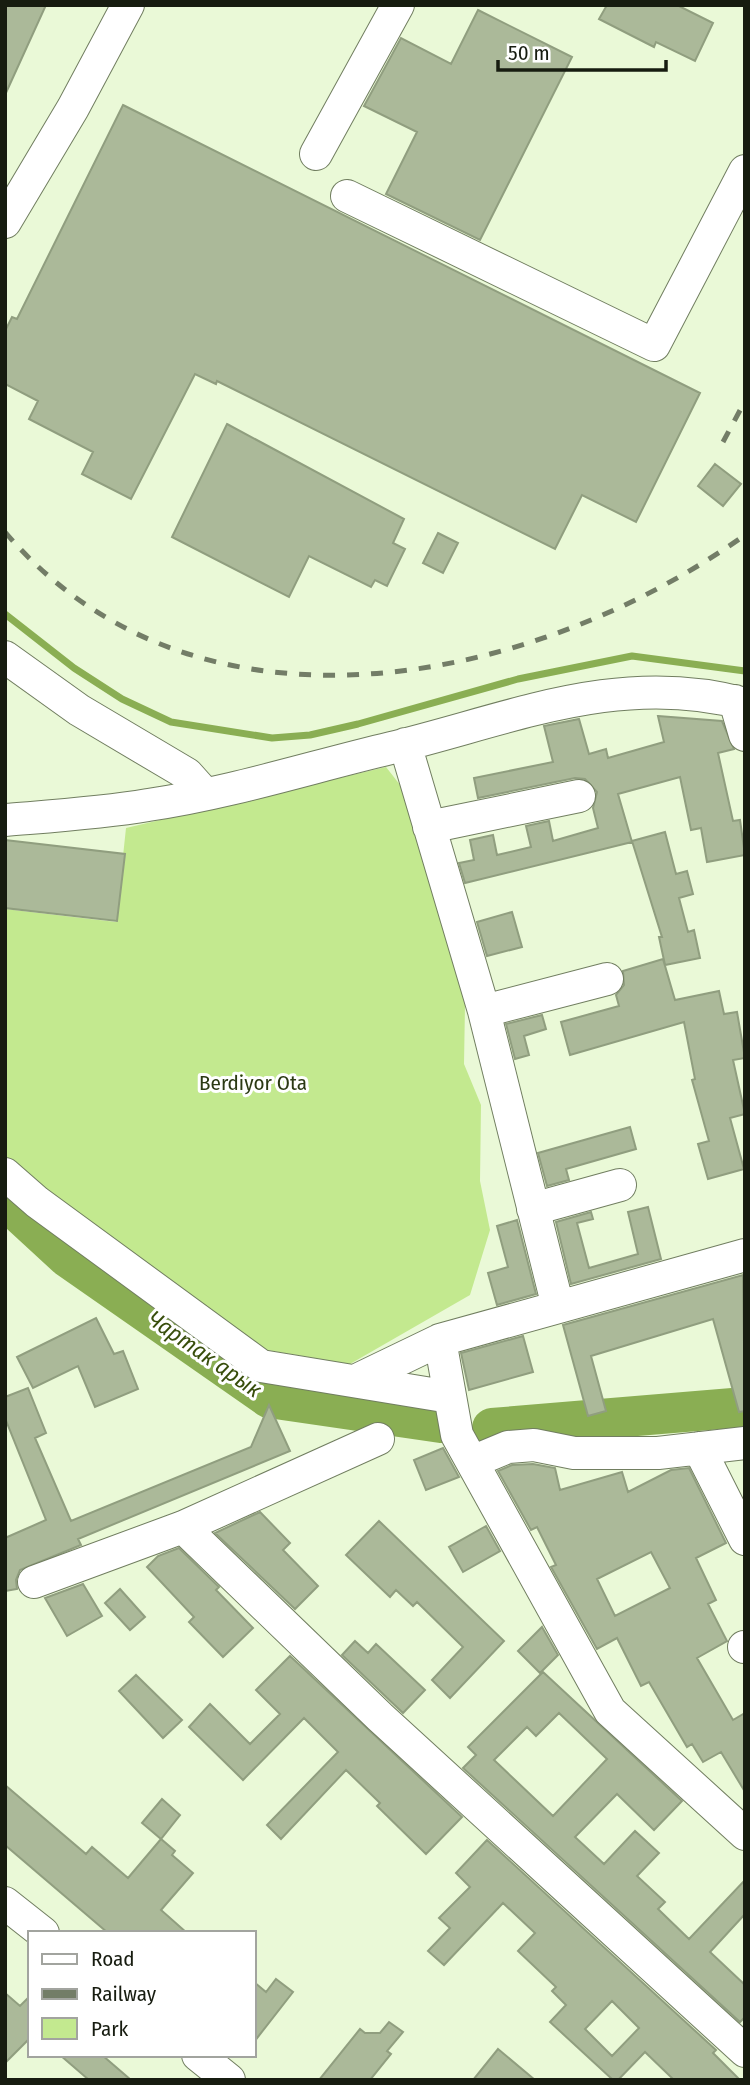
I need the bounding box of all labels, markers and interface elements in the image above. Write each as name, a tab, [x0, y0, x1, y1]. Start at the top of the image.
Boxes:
scale bar	[498, 28, 666, 72]
text: 50 m	[508, 40, 550, 66]
park label: Berdiyor Ota	[199, 1070, 307, 1096]
water label: Чартак арык	[142, 1304, 268, 1404]
legend	[28, 1931, 256, 2057]
text: Road	[91, 1946, 135, 1972]
text: Railway	[91, 1981, 157, 2007]
text: Park	[91, 2016, 129, 2042]

